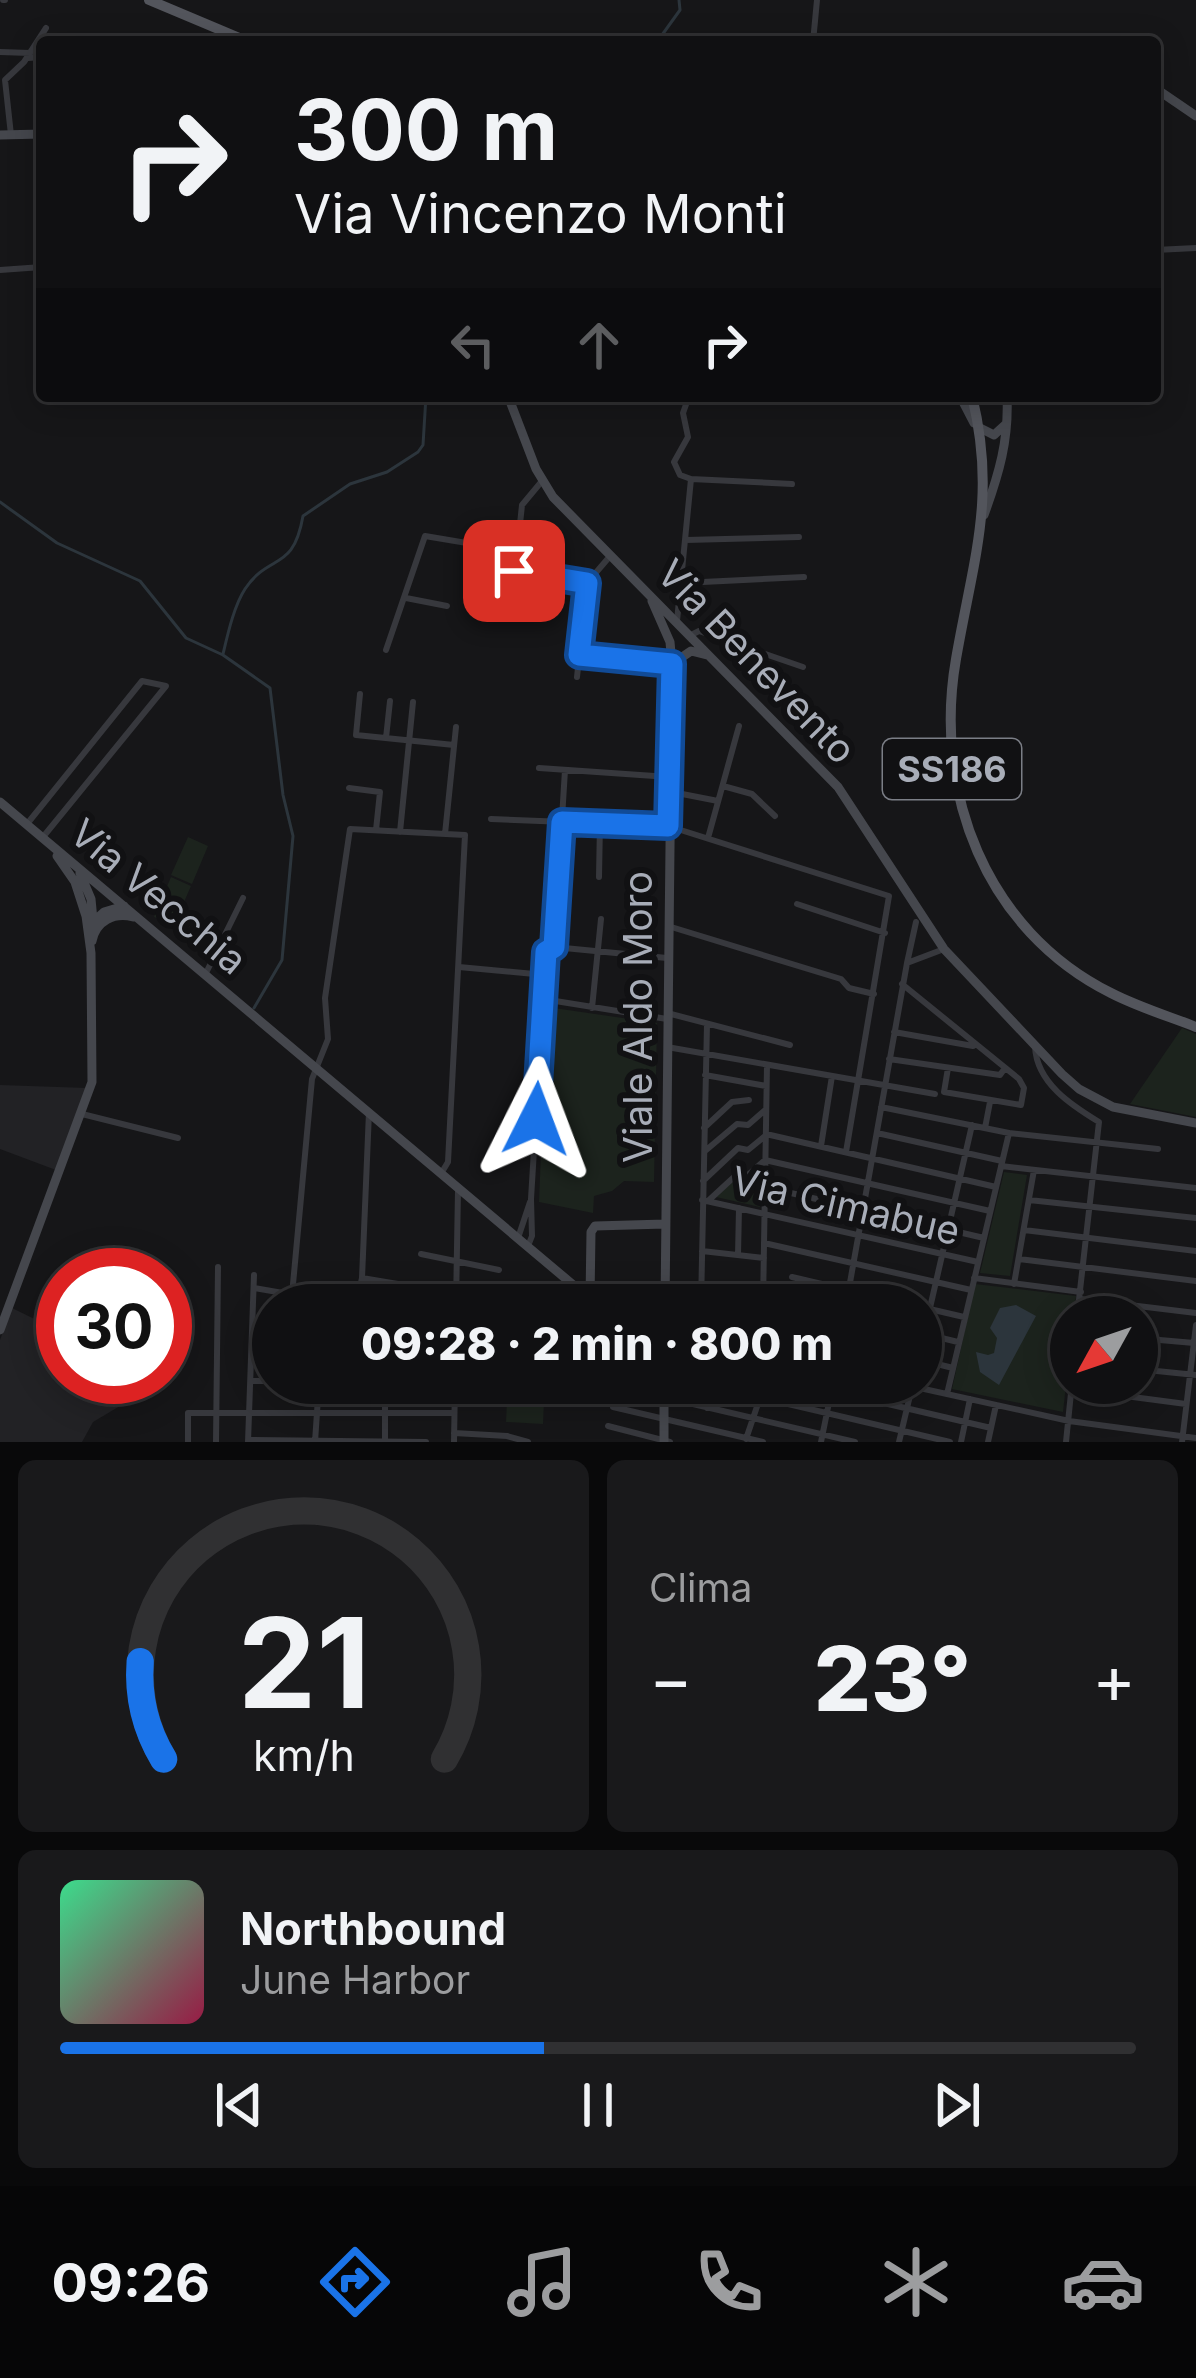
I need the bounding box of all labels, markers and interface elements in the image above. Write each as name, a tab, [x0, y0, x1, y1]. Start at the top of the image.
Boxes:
text: 300 m	[294, 79, 558, 180]
icon: right	[96, 84, 252, 240]
text: Via Vincenzo Monti	[294, 181, 787, 246]
icon: left	[440, 312, 506, 378]
icon: ahead	[566, 312, 632, 378]
icon: right	[692, 312, 758, 378]
pin	[463, 520, 565, 622]
icon: arrive	[481, 538, 547, 604]
street label: Via Benevento	[648, 549, 866, 773]
road number: SS186	[883, 739, 1021, 799]
street label: Via Vecchia	[61, 809, 257, 983]
street label: Viale Aldo Moro	[614, 871, 661, 1163]
position arrow	[473, 1056, 599, 1182]
street label: Via Cimabue	[727, 1156, 965, 1254]
speed limit sign: 30	[36, 1248, 192, 1404]
north arrow	[1050, 1296, 1158, 1404]
map controls	[1050, 1296, 1158, 1404]
text: 09:28 · 2 min · 800 m	[361, 1316, 833, 1371]
text: Clima	[649, 1564, 752, 1611]
text: 21	[237, 1587, 370, 1738]
text: 23°	[814, 1624, 971, 1733]
text: −	[649, 1639, 693, 1719]
text: +	[1092, 1639, 1136, 1719]
text: km/h	[253, 1729, 354, 1781]
text: Northbound	[240, 1901, 506, 1956]
text: June Harbor	[240, 1956, 470, 2003]
icon: previous	[206, 2072, 272, 2138]
icon: pause	[565, 2072, 631, 2138]
icon: next	[924, 2072, 990, 2138]
icon: directions	[313, 2240, 397, 2324]
icon: music	[500, 2240, 584, 2324]
icon: phone	[687, 2240, 771, 2324]
icon: climate	[874, 2240, 958, 2324]
icon: car	[1061, 2240, 1145, 2324]
text: 09:26	[51, 2250, 210, 2315]

